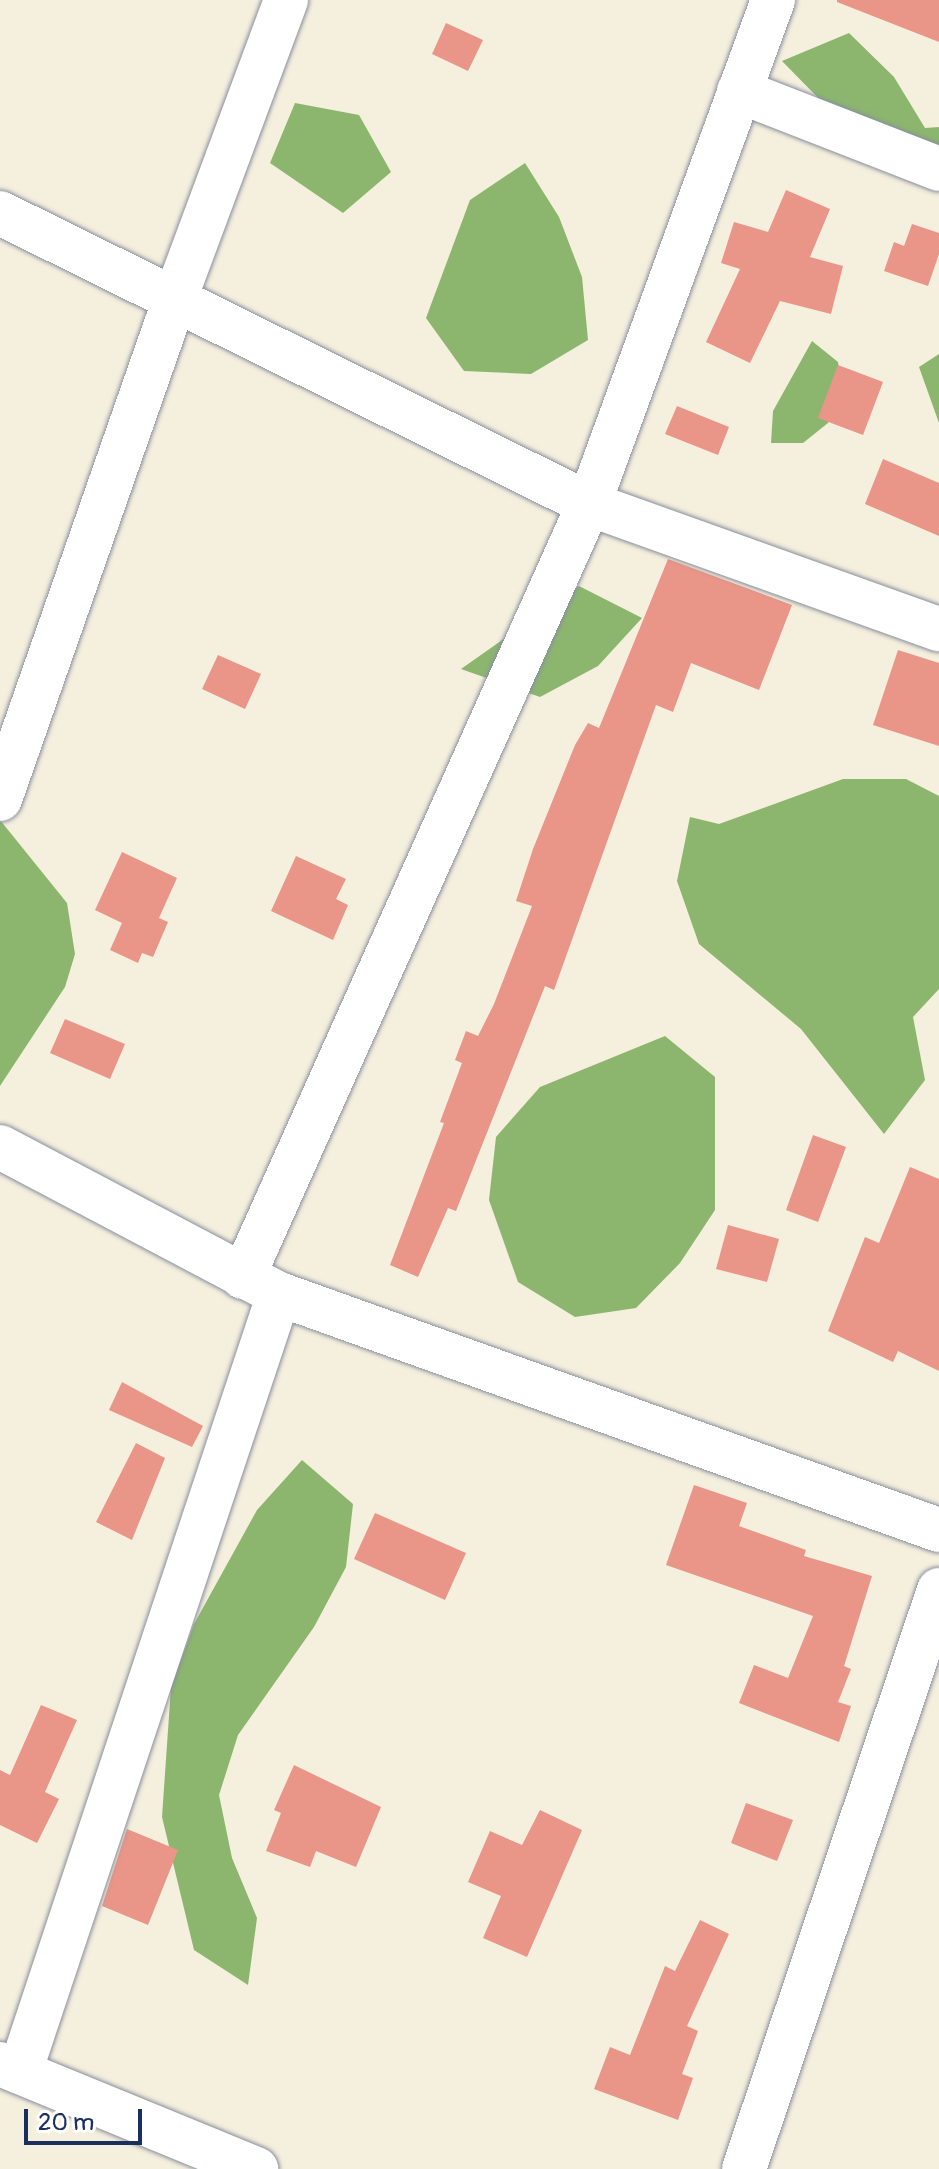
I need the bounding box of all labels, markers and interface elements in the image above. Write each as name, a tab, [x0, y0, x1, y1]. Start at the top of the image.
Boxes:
scale bar	[28, 2093, 146, 2143]
text: 20 m	[38, 2108, 94, 2137]

